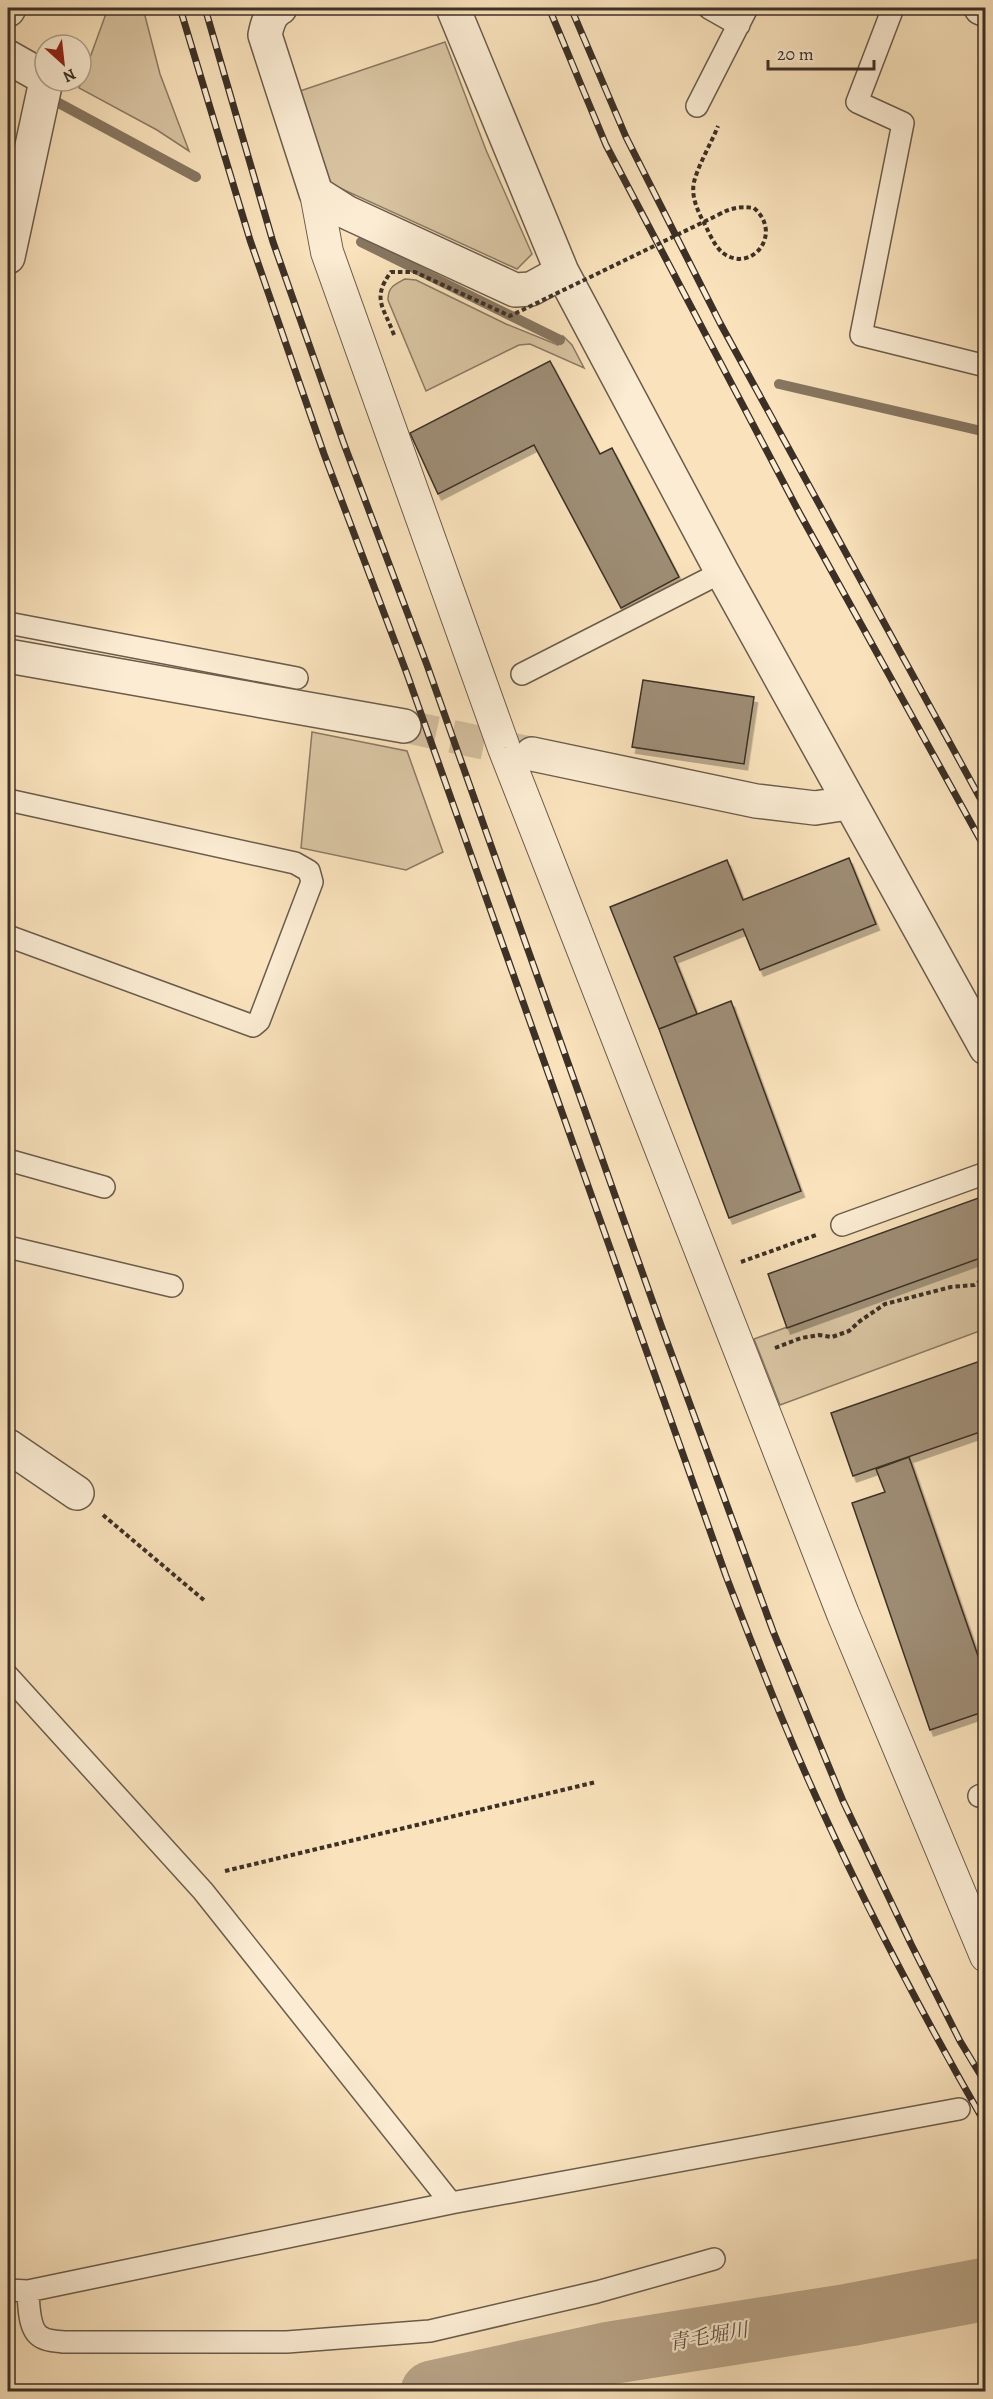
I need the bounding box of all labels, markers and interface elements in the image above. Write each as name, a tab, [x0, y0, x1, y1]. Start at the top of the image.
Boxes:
north arrow	[33, 33, 93, 93]
scale bar	[768, 33, 874, 71]
text: 20 m	[777, 42, 814, 66]
text: N	[59, 63, 80, 88]
water label: 青毛堀川	[666, 2316, 752, 2357]

